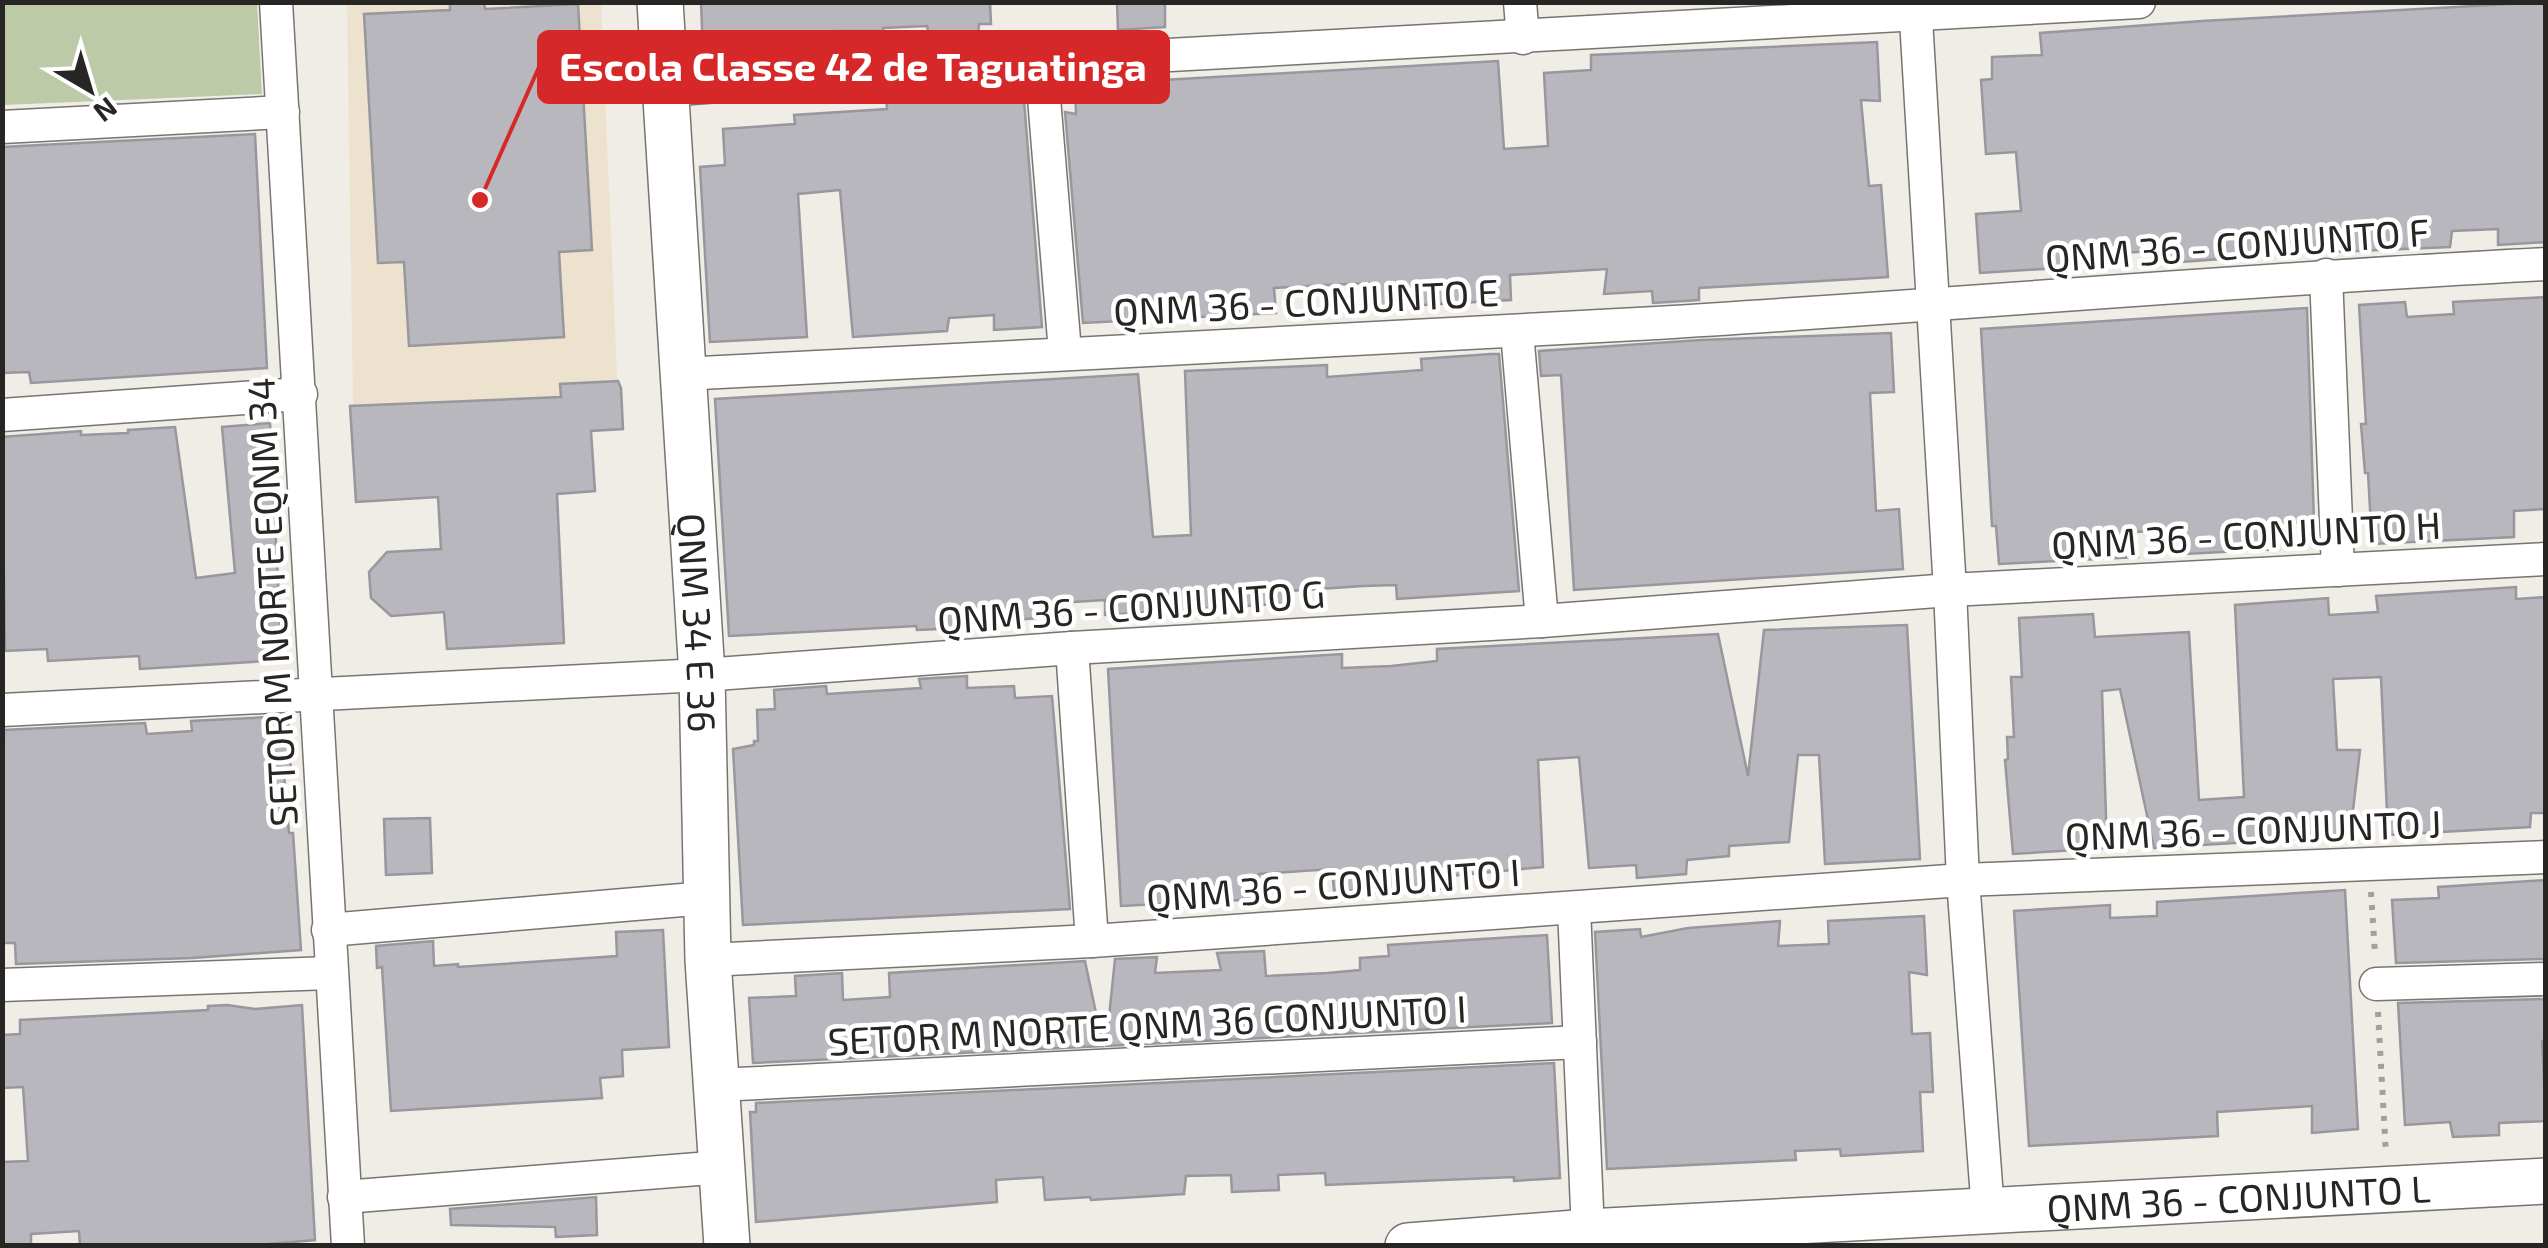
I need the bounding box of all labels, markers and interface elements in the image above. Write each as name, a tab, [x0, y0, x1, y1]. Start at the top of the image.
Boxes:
callout: Escola Classe 42 de Taguatinga	[539, 32, 1168, 102]
north arrow	[40, 40, 140, 140]
text: Escola Classe 42 de Taguatinga	[559, 41, 1147, 89]
text: N	[88, 91, 124, 130]
street label: QNM 36 - CONJUNTO F	[2043, 208, 2431, 280]
street label: QNM 36 - CONJUNTO E	[1112, 268, 1500, 334]
street label: SETOR M NORTE EQNM 34	[236, 376, 306, 828]
street label: QNM 36 - CONJUNTO H	[2050, 501, 2442, 567]
street label: QNM 34 E 36	[669, 512, 726, 733]
street label: QNM 36 - CONJUNTO G	[936, 570, 1326, 642]
street label: QNM 36 - CONJUNTO J	[2064, 799, 2442, 859]
street label: QNM 36 - CONJUNTO I	[1145, 848, 1521, 920]
street label: SETOR M NORTE QNM 36 CONJUNTO I	[826, 984, 1468, 1064]
street label: QNM 36 - CONJUNTO L	[2045, 1164, 2432, 1231]

